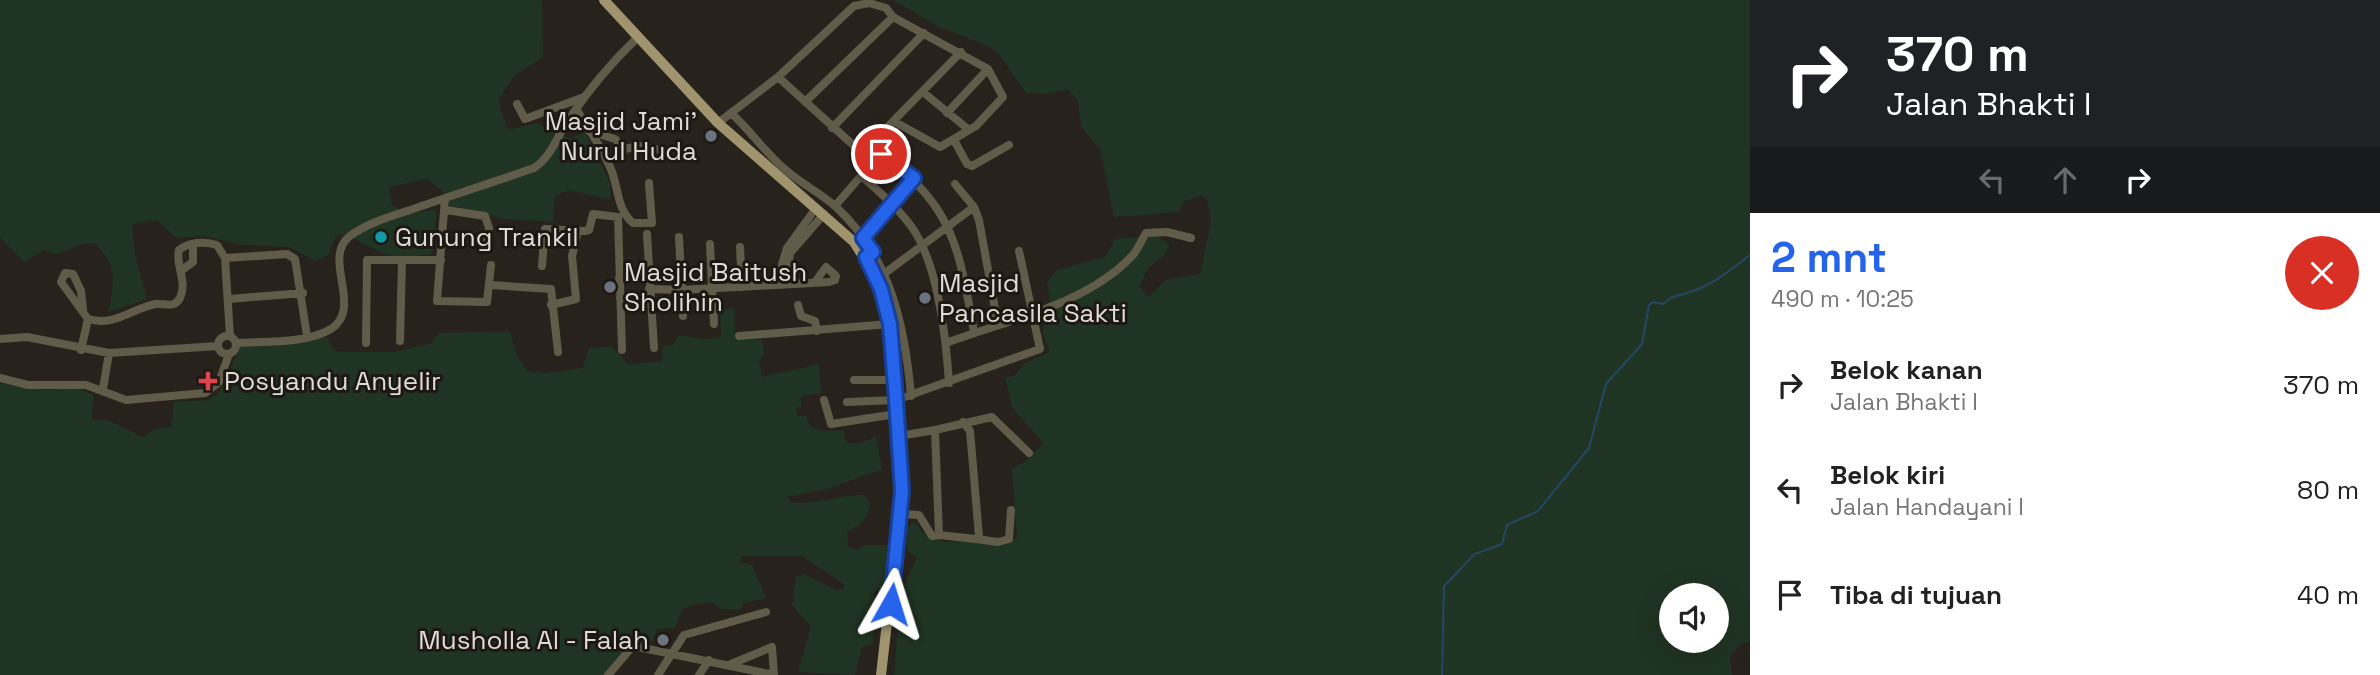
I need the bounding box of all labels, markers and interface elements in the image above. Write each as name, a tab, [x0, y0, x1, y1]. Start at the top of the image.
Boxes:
text: 370 m	[1886, 23, 2029, 85]
icon: right	[1771, 28, 1862, 119]
text: Jalan Bhakti I	[1886, 84, 2092, 124]
place label: Masjid Jami' Nurul Huda	[545, 104, 697, 168]
pin	[851, 124, 911, 184]
marker: Masjid Jami' Nurul Huda	[703, 128, 719, 144]
icon: arrive	[862, 135, 900, 173]
icon: left	[1973, 161, 2011, 199]
icon: ahead	[2046, 161, 2084, 199]
icon: right	[2119, 161, 2157, 199]
place label: Gunung Trankil	[395, 220, 579, 254]
marker: Gunung Trankil	[373, 229, 389, 245]
text: 2 mnt	[1771, 231, 1887, 284]
button: close	[2285, 236, 2359, 310]
place label: Masjid Baitush Sholihin	[624, 255, 807, 319]
place label: Masjid Pancasila Sakti	[939, 266, 1127, 330]
marker: Masjid Baitush Sholihin	[602, 279, 618, 295]
text: 490 m · 10:25	[1771, 284, 1914, 314]
marker: Masjid Pancasila Sakti	[917, 290, 933, 306]
text: Belok kanan	[1830, 353, 1983, 387]
place label: Posyandu Anyelir	[224, 364, 441, 398]
icon: right	[1771, 366, 1809, 404]
text: 370 m	[2283, 368, 2359, 402]
marker: Posyandu Anyelir	[198, 371, 218, 391]
text: Jalan Bhakti I	[1830, 387, 1978, 417]
text: Belok kiri	[1830, 458, 1945, 492]
icon: left	[1771, 471, 1809, 509]
text: 80 m	[2297, 473, 2359, 507]
text: Jalan Handayani I	[1830, 492, 2024, 522]
position arrow	[854, 567, 928, 641]
icon: arrive	[1771, 576, 1809, 614]
text: Tiba di tujuan	[1830, 578, 2002, 612]
text: 40 m	[2297, 578, 2359, 612]
map controls	[1659, 583, 1729, 653]
button: sound	[1659, 583, 1729, 653]
place label: Musholla Al - Falah	[418, 623, 649, 657]
marker: Musholla Al - Falah	[655, 632, 671, 648]

